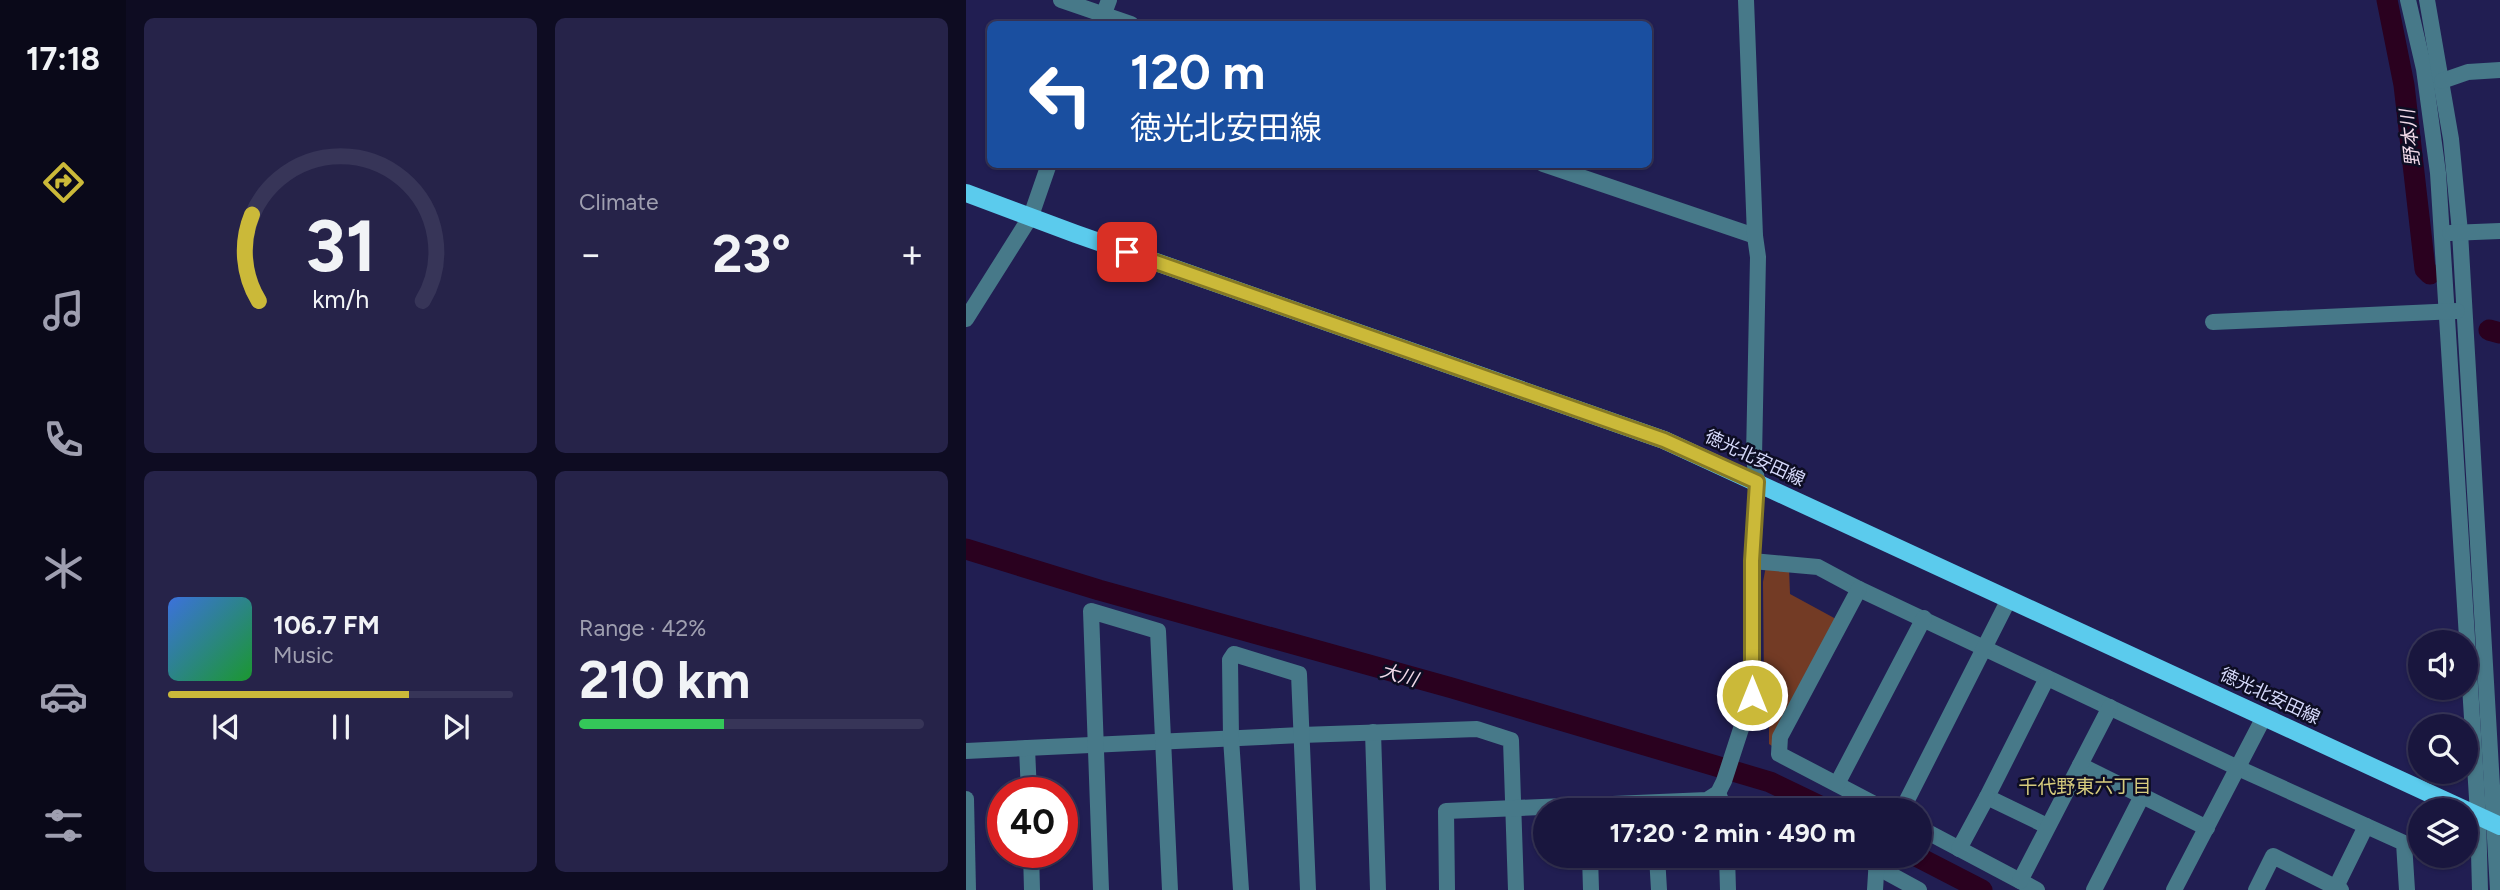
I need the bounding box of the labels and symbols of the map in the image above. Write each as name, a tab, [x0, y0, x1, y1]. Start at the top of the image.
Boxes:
water label: 野本川	[2395, 106, 2424, 168]
pin	[1097, 222, 1157, 282]
street label: 徳光北安田線	[1701, 425, 1809, 491]
position arrow	[1715, 658, 1789, 732]
water label: 大川	[1378, 659, 1422, 692]
street label: 徳光北安田線	[2216, 663, 2324, 729]
district label: 千代野東六丁目	[2018, 775, 2152, 798]
speed limit sign: 40	[987, 777, 1078, 868]

